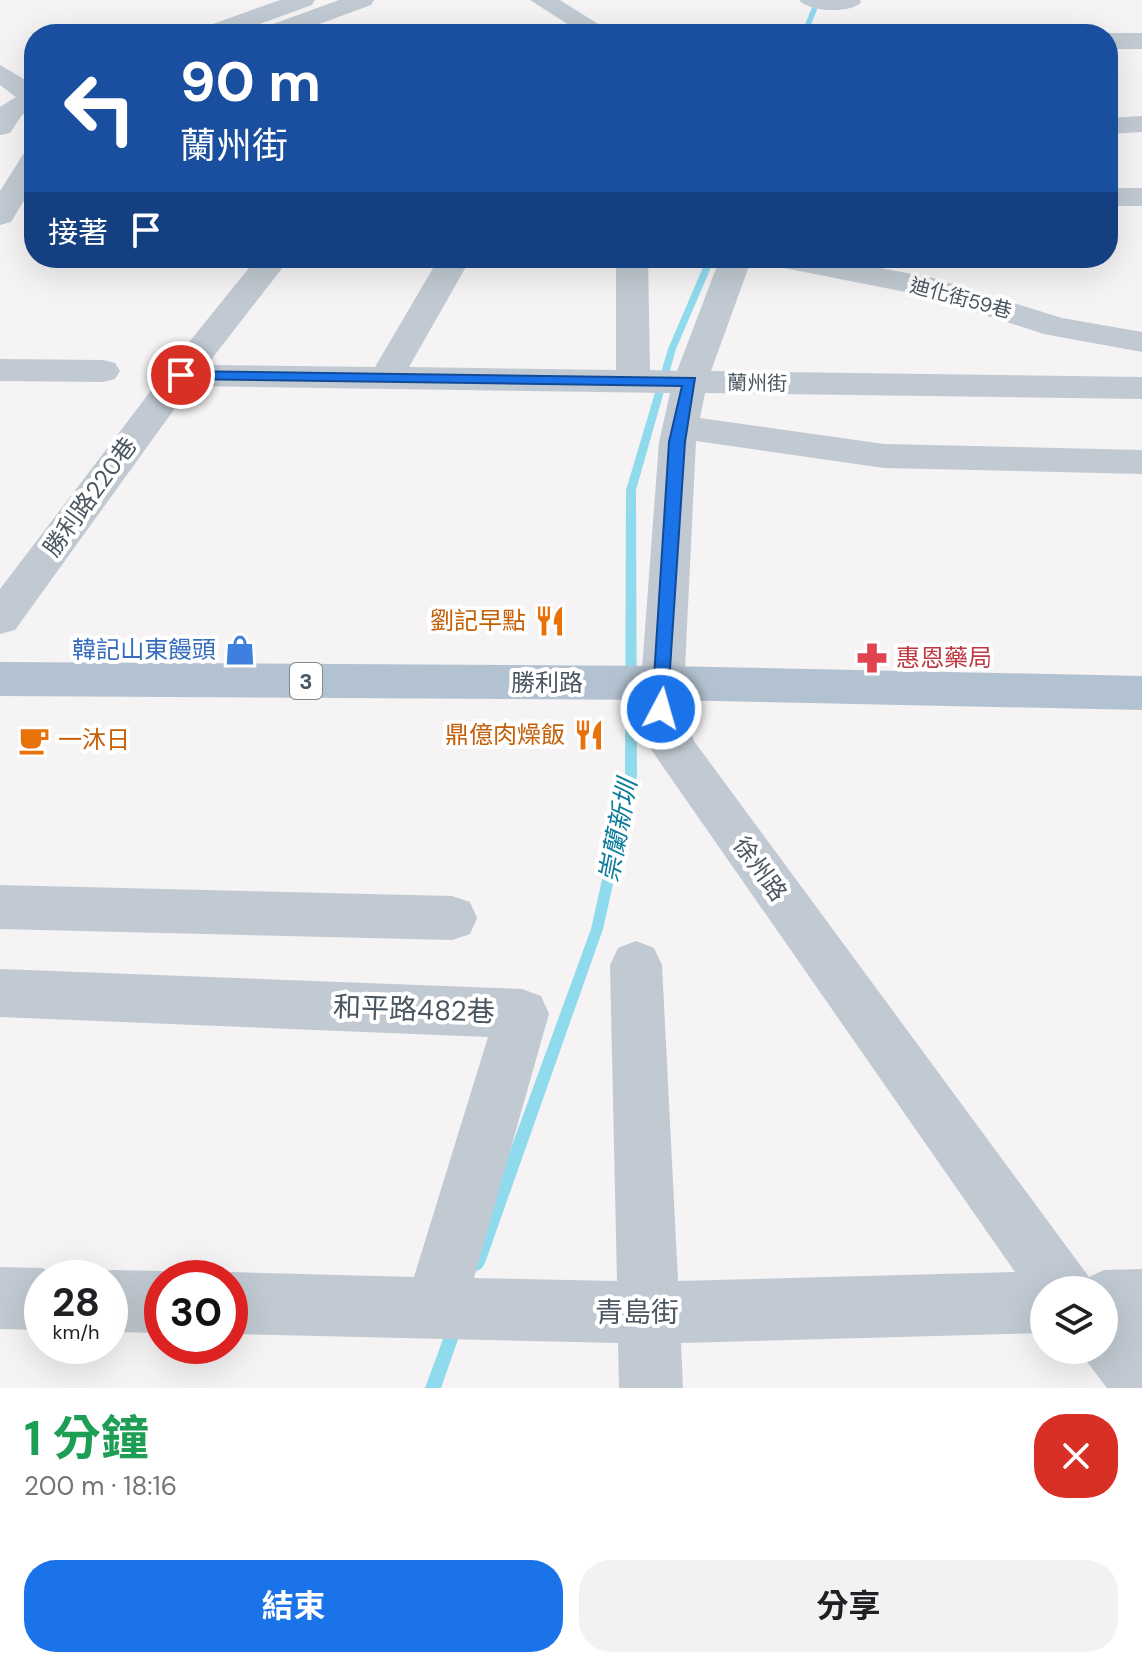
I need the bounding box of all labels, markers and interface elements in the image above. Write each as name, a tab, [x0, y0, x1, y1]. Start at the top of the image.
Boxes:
text: 90 m	[180, 45, 321, 118]
icon: left	[48, 56, 152, 160]
text: 蘭州街	[180, 122, 288, 169]
icon: arrive	[124, 208, 168, 252]
text: 接著	[48, 213, 108, 252]
street label: 迪化街59巷	[907, 272, 1015, 324]
pin	[147, 341, 215, 409]
icon: arrive	[159, 353, 203, 397]
street label: 蘭州街	[727, 369, 787, 397]
street label: 勝利路220巷	[36, 431, 143, 562]
restaurant icon: 劉記早點	[533, 604, 567, 638]
place label: 劉記早點	[430, 605, 526, 636]
shop icon: 韓記山東饅頭	[223, 633, 257, 667]
place label: 韓記山東饅頭	[72, 634, 216, 665]
pharmacy icon: 惠恩藥局	[855, 641, 889, 675]
place label: 惠恩藥局	[896, 642, 992, 673]
road number: 3	[290, 663, 322, 699]
street label: 勝利路	[511, 667, 583, 698]
position arrow	[619, 667, 703, 751]
restaurant icon: 鼎億肉燥飯	[572, 718, 606, 752]
place label: 鼎億肉燥飯	[445, 719, 565, 750]
cafe icon: 一沐日	[17, 723, 51, 757]
place label: 一沐日	[58, 724, 130, 755]
water label: 崇蘭新圳	[591, 773, 645, 885]
street label: 徐州路	[727, 830, 794, 907]
street label: 和平路482巷	[333, 988, 495, 1031]
speed limit sign: 30	[144, 1260, 248, 1364]
text: 28	[52, 1276, 100, 1328]
map controls	[1030, 1276, 1118, 1364]
button: layers	[1030, 1276, 1118, 1364]
street label: 青島街	[595, 1294, 679, 1331]
text: km/h	[52, 1319, 100, 1345]
text: 1 分鐘	[24, 1407, 149, 1470]
button: close	[1034, 1414, 1118, 1498]
text: 200 m · 18:16	[24, 1469, 177, 1503]
button: 結束	[24, 1560, 563, 1652]
button: 分享	[579, 1560, 1118, 1652]

